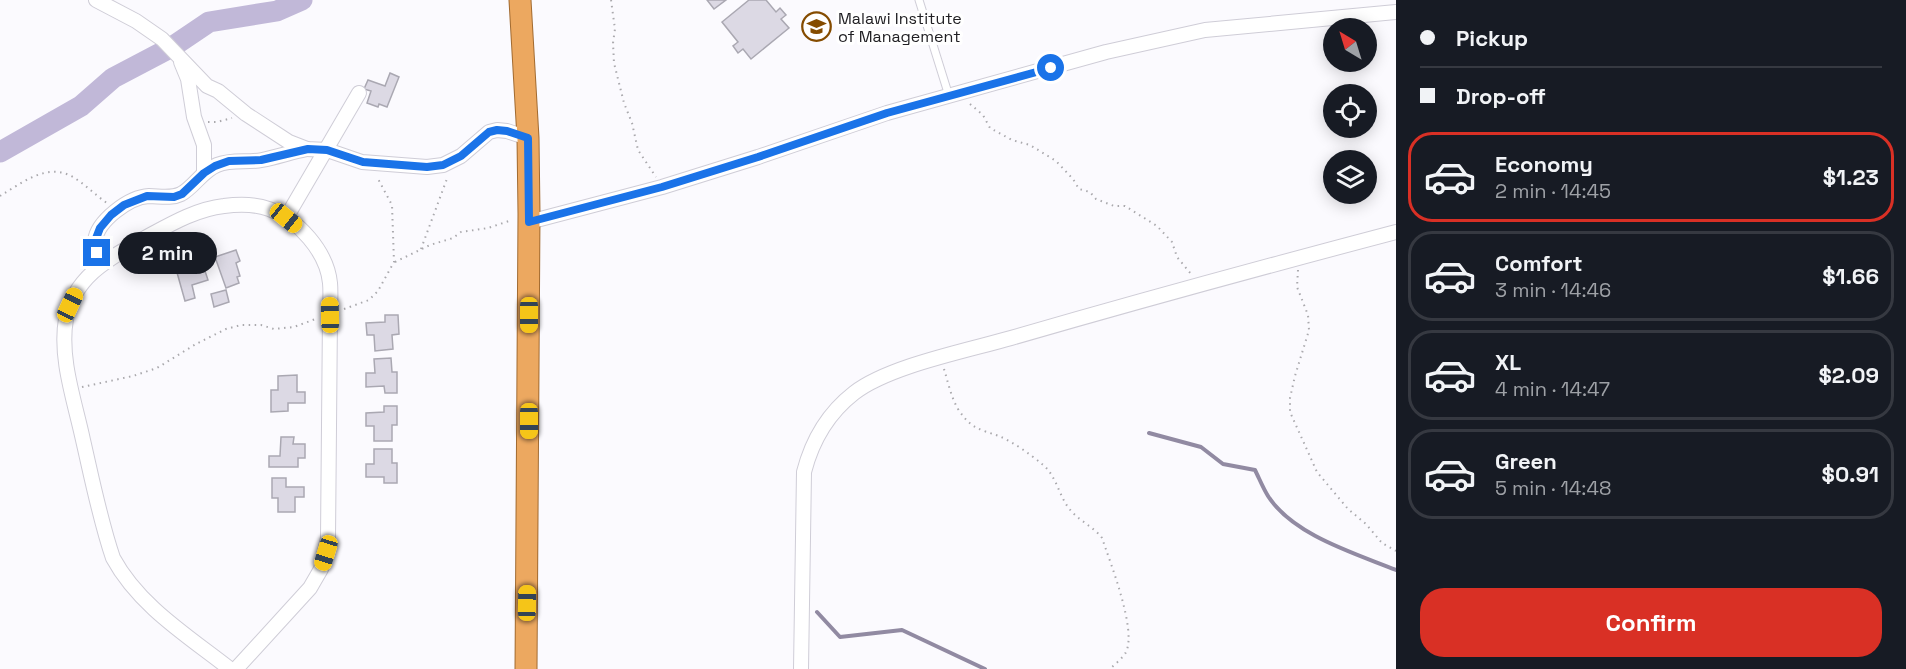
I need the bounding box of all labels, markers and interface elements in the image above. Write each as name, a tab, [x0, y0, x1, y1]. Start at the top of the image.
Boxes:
place label: Malawi Institute of Management	[838, 8, 962, 47]
school or university icon: Malawi Institute of Management	[801, 11, 833, 43]
north arrow	[1323, 18, 1377, 72]
map controls	[1323, 18, 1377, 204]
text: Pickup	[1456, 24, 1528, 52]
route start	[1037, 54, 1064, 81]
text: Drop-off	[1456, 82, 1546, 110]
button: locate	[1323, 84, 1377, 138]
button: layers	[1323, 150, 1377, 204]
icon: car	[1423, 150, 1477, 204]
text: Economy	[1495, 150, 1593, 178]
text: $1.23	[1823, 163, 1879, 191]
text: 2 min · 14:45	[1495, 178, 1611, 204]
car	[266, 200, 306, 236]
callout: 2 min	[118, 232, 217, 274]
route end	[83, 239, 110, 266]
text: 2 min	[142, 240, 193, 266]
icon: car	[1423, 249, 1477, 303]
text: Comfort	[1495, 249, 1583, 277]
text: $1.66	[1822, 262, 1879, 290]
text: 3 min · 14:46	[1495, 277, 1611, 303]
car	[54, 285, 86, 325]
car	[321, 297, 339, 333]
car	[520, 297, 538, 333]
icon: car	[1423, 348, 1477, 402]
text: XL	[1495, 348, 1521, 376]
text: $2.09	[1818, 361, 1879, 389]
text: 4 min · 14:47	[1495, 376, 1610, 402]
car	[520, 403, 538, 439]
icon: car	[1423, 447, 1477, 501]
text: Green	[1495, 447, 1557, 475]
text: $0.91	[1822, 460, 1879, 488]
text: 5 min · 14:48	[1495, 475, 1611, 501]
car	[312, 533, 340, 573]
car	[518, 585, 536, 621]
button: Confirm	[1420, 588, 1882, 657]

